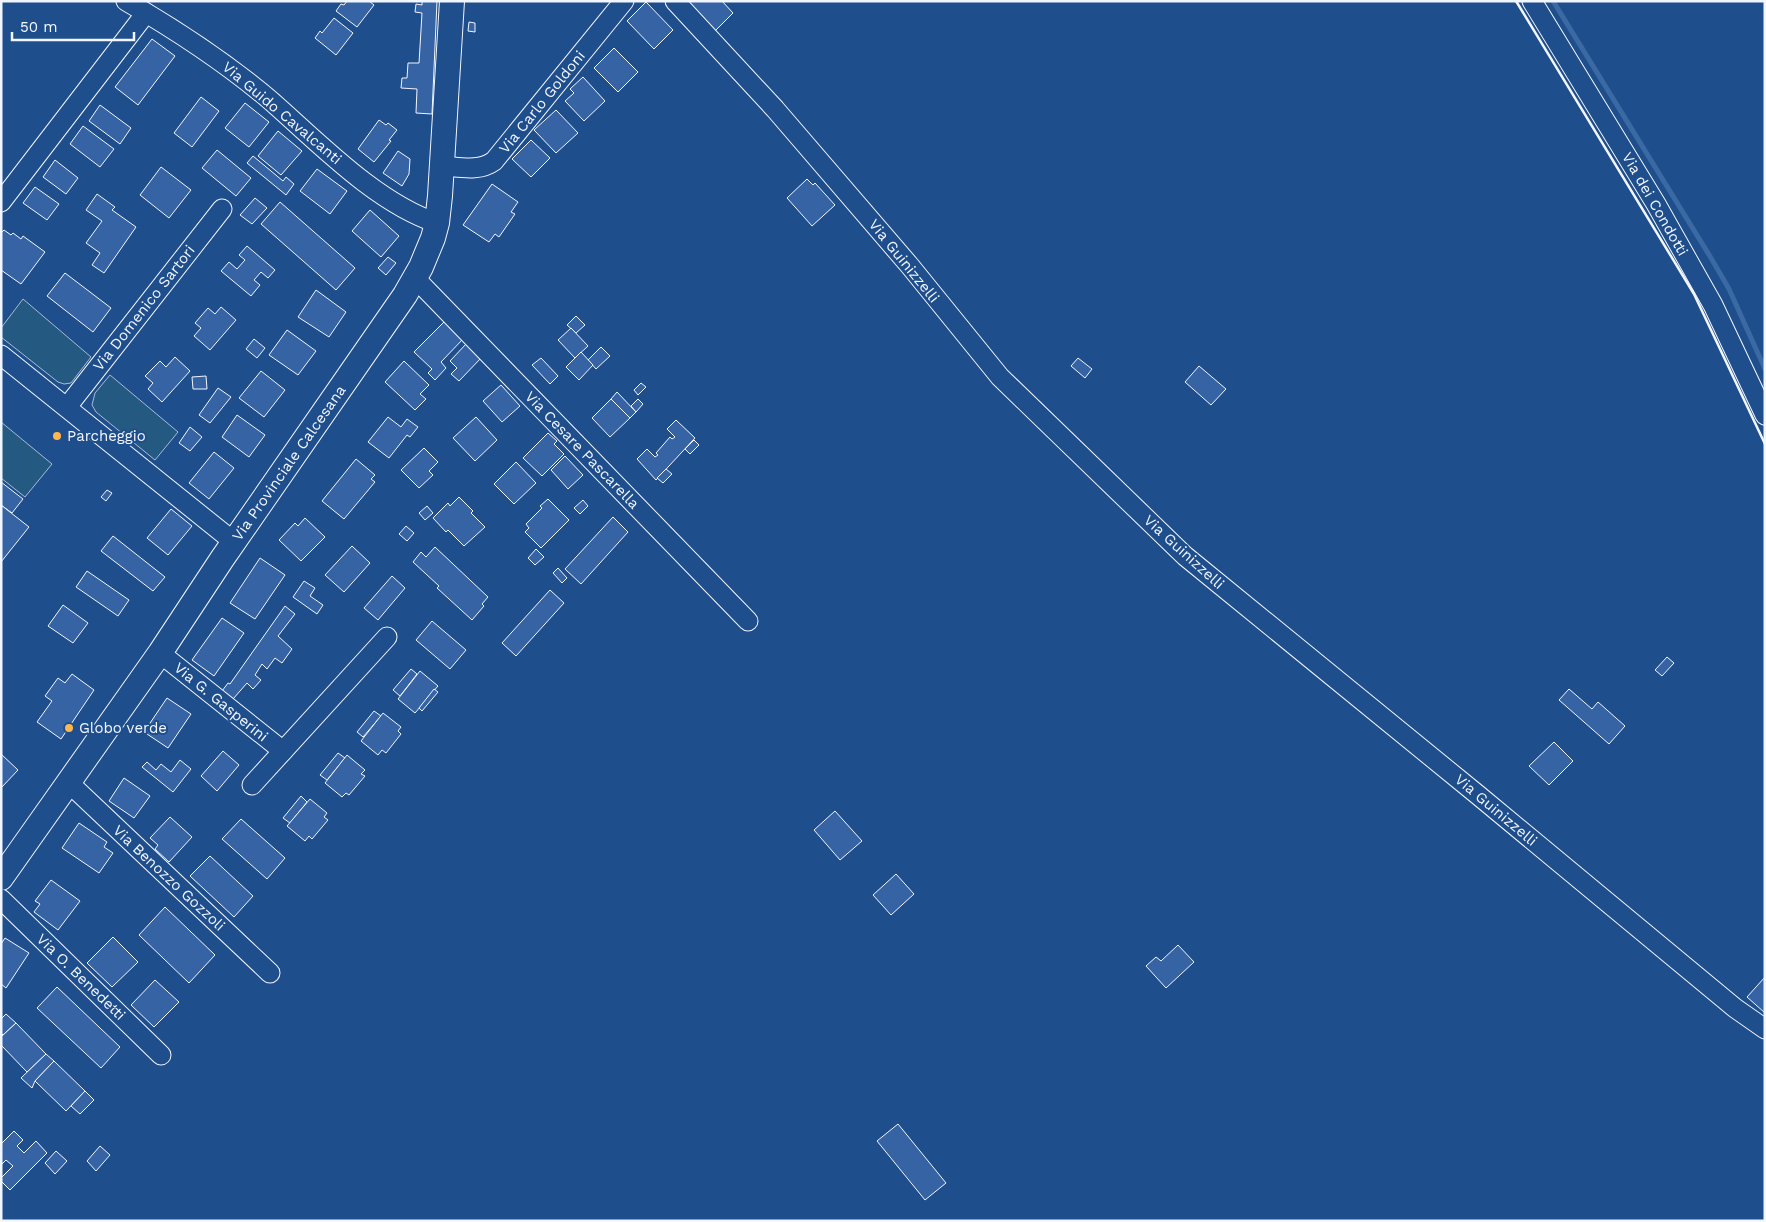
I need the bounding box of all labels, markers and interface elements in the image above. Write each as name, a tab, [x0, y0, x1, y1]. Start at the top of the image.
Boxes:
scale bar	[12, 10, 135, 42]
text: 50 m	[20, 18, 57, 36]
street label: Via Carlo Goldoni	[495, 47, 589, 157]
street label: Via Guido Cavalcanti	[219, 58, 345, 168]
street label: Via dei Condotti	[1618, 149, 1692, 259]
street label: Via Guinizzelli	[865, 216, 943, 306]
street label: Via Domenico Sartori	[89, 242, 199, 374]
street label: Via Provinciale Calcesana	[228, 381, 350, 544]
street label: Via Cesare Pascarella	[521, 387, 643, 513]
place label: Parcheggio	[67, 427, 146, 445]
marker: Parcheggio	[51, 430, 63, 442]
street label: Via Guinizzelli	[1140, 511, 1228, 593]
street label: Via G. Gasperini	[170, 659, 272, 745]
place label: Globo verde	[79, 719, 167, 737]
marker: Globo verde	[63, 722, 75, 734]
street label: Via Guinizzelli	[1451, 770, 1541, 850]
street label: Via Benozzo Gozzoli	[109, 821, 229, 935]
street label: Via O. Benedetti	[33, 930, 129, 1024]

